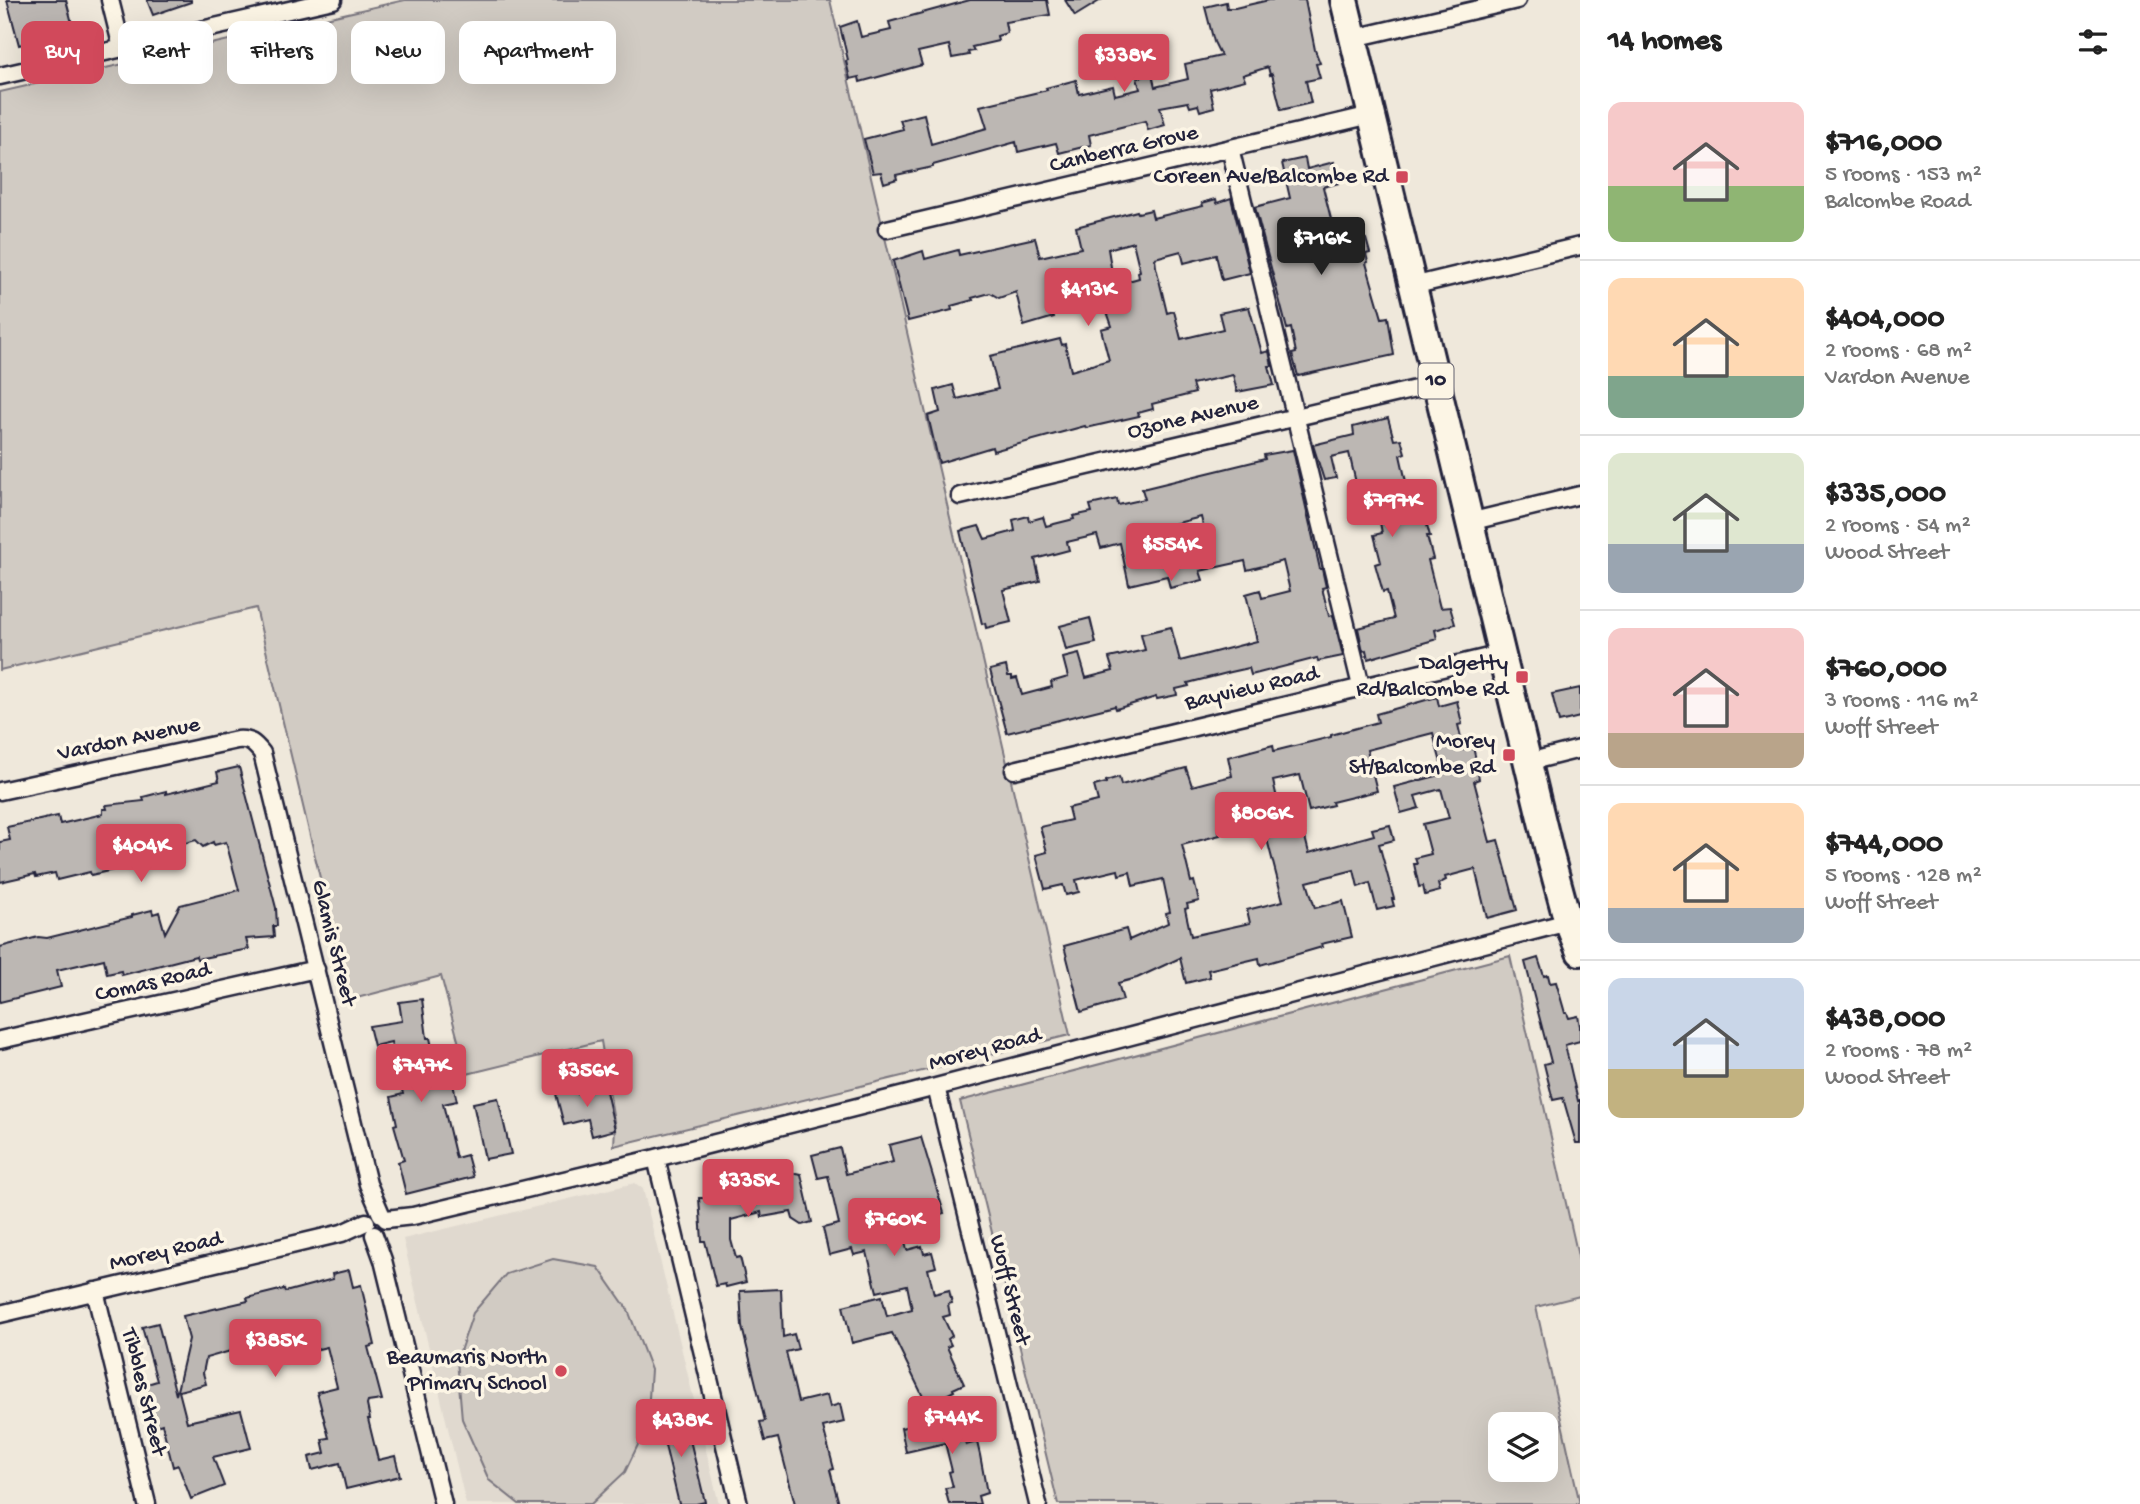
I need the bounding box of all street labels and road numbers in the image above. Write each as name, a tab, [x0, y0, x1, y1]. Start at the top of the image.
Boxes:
street label: Canberra Grove	[1047, 120, 1202, 180]
road number: 10	[1418, 364, 1454, 398]
street label: Ozone Avenue	[1125, 390, 1262, 446]
street label: Bayview Road	[1182, 660, 1323, 718]
street label: Vardon Avenue	[54, 712, 204, 768]
street label: Glamis Street	[304, 877, 362, 1010]
street label: Comas Road	[93, 956, 215, 1009]
street label: Morey Road	[926, 1022, 1045, 1078]
street label: Morey Road	[107, 1226, 226, 1278]
street label: Woff Street	[982, 1232, 1036, 1349]
street label: Tibbles Street	[114, 1324, 172, 1460]

